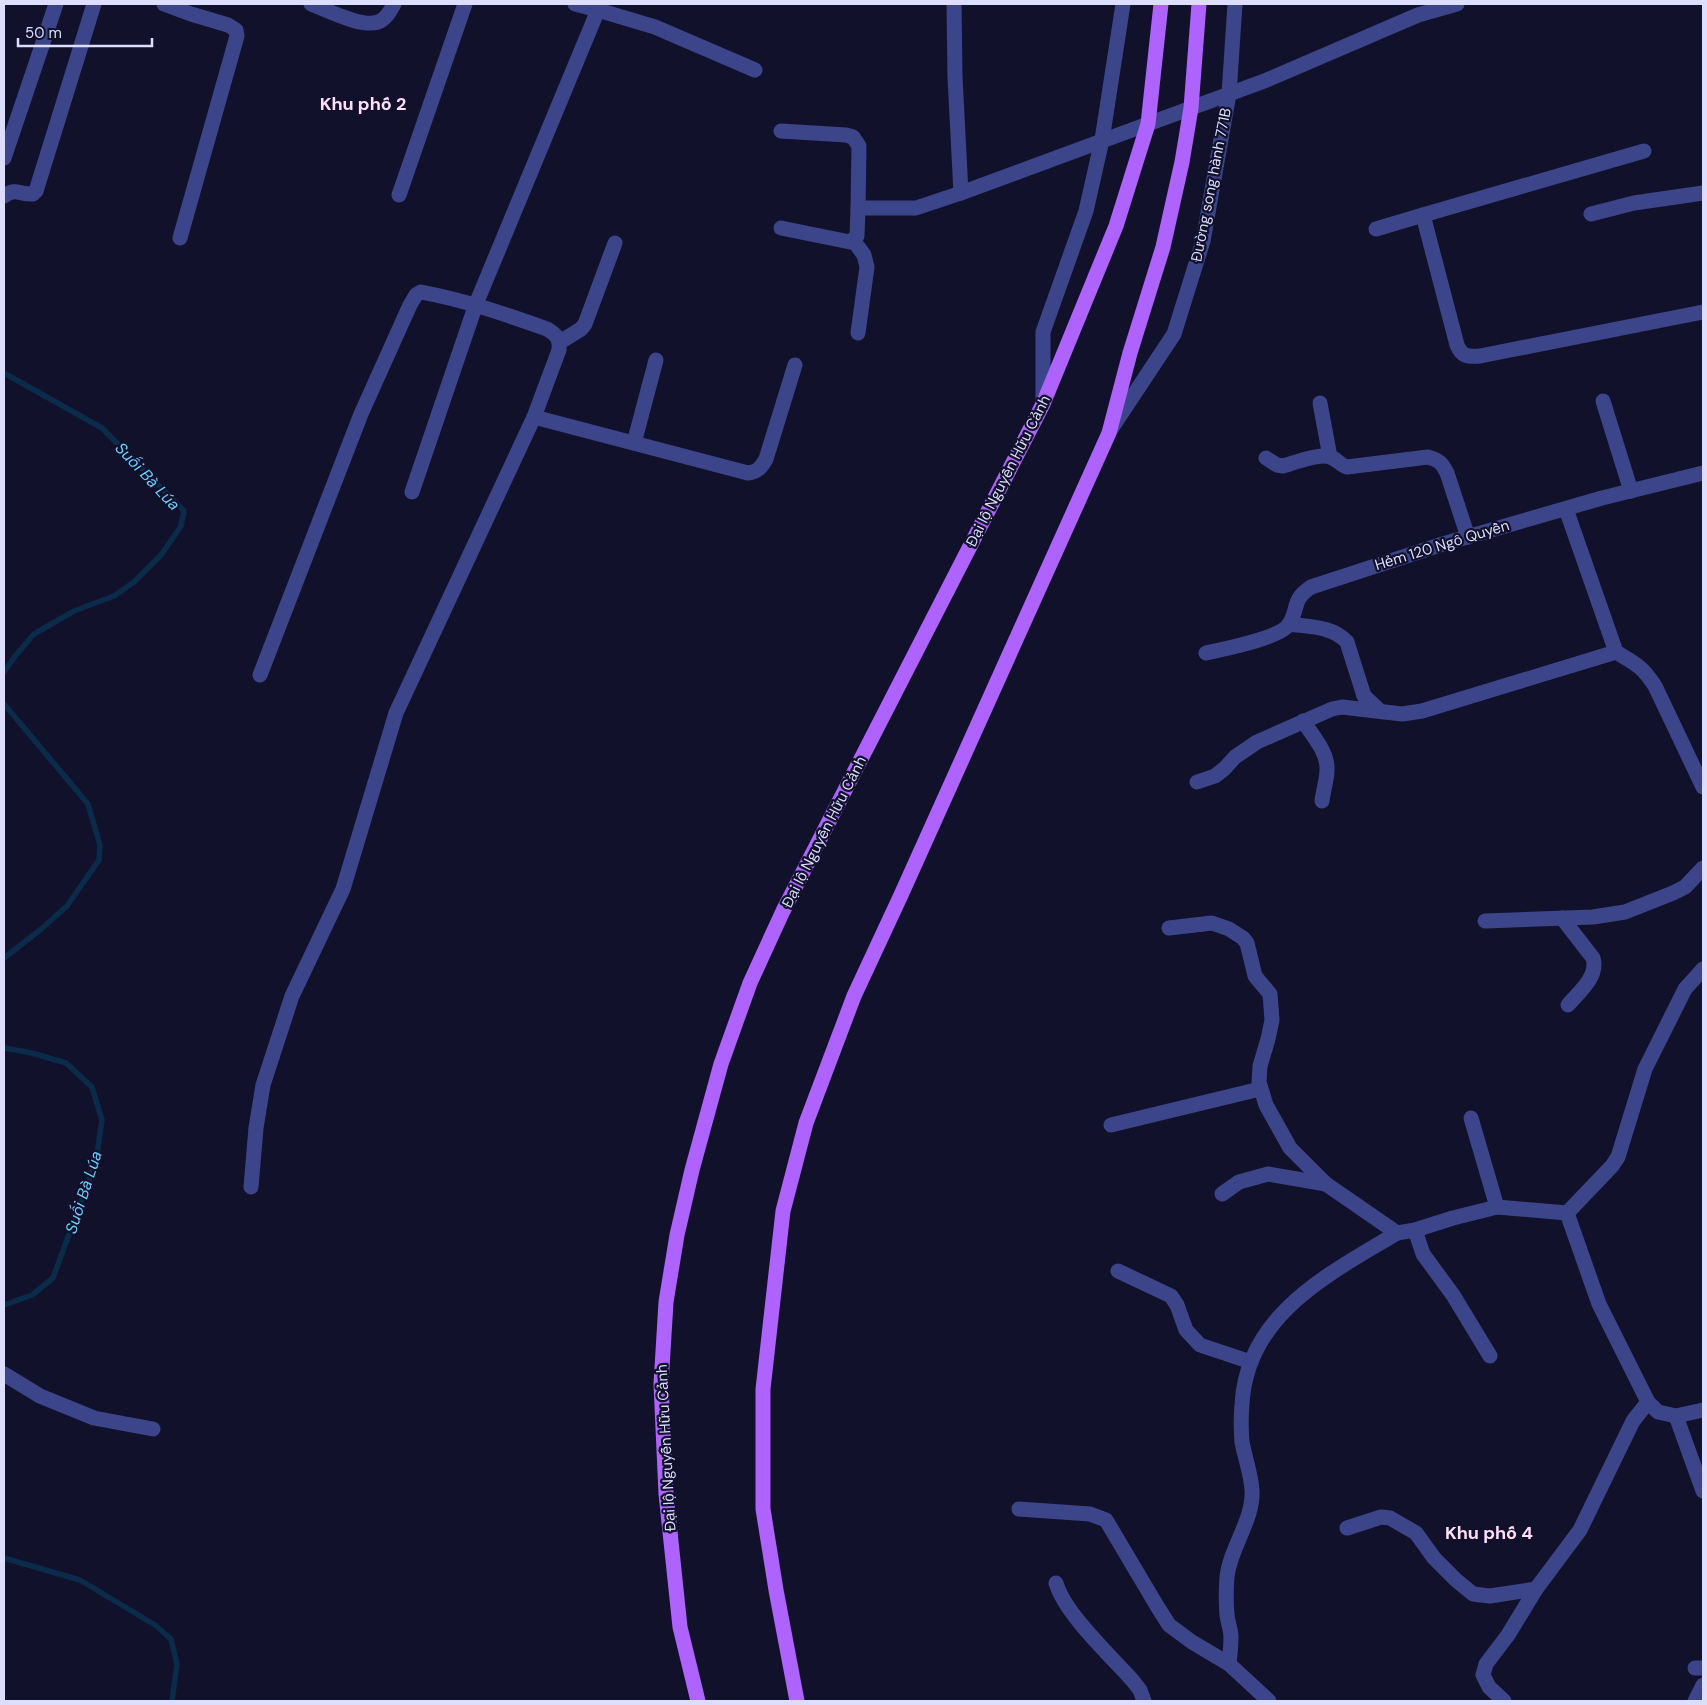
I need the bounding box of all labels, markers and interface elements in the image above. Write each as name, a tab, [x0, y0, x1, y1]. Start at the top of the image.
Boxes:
scale bar	[18, 15, 151, 47]
text: 50 m	[25, 23, 62, 43]
district label: Khu phố 2	[320, 92, 406, 116]
street label: Đường song hành 771B	[1186, 106, 1236, 264]
street label: Đại lộ Nguyễn Hữu Cảnh	[961, 392, 1055, 550]
water label: Suối Bà Lúa	[111, 438, 185, 515]
street label: Hẻm 120 Ngô Quyền	[1372, 515, 1512, 575]
street label: Đại lộ Nguyễn Hữu Cảnh	[777, 753, 871, 911]
water label: Suối Bà Lúa	[60, 1148, 107, 1236]
street label: Đại lộ Nguyễn Hữu Cảnh	[652, 1364, 680, 1532]
district label: Khu phố 4	[1445, 1521, 1533, 1545]

